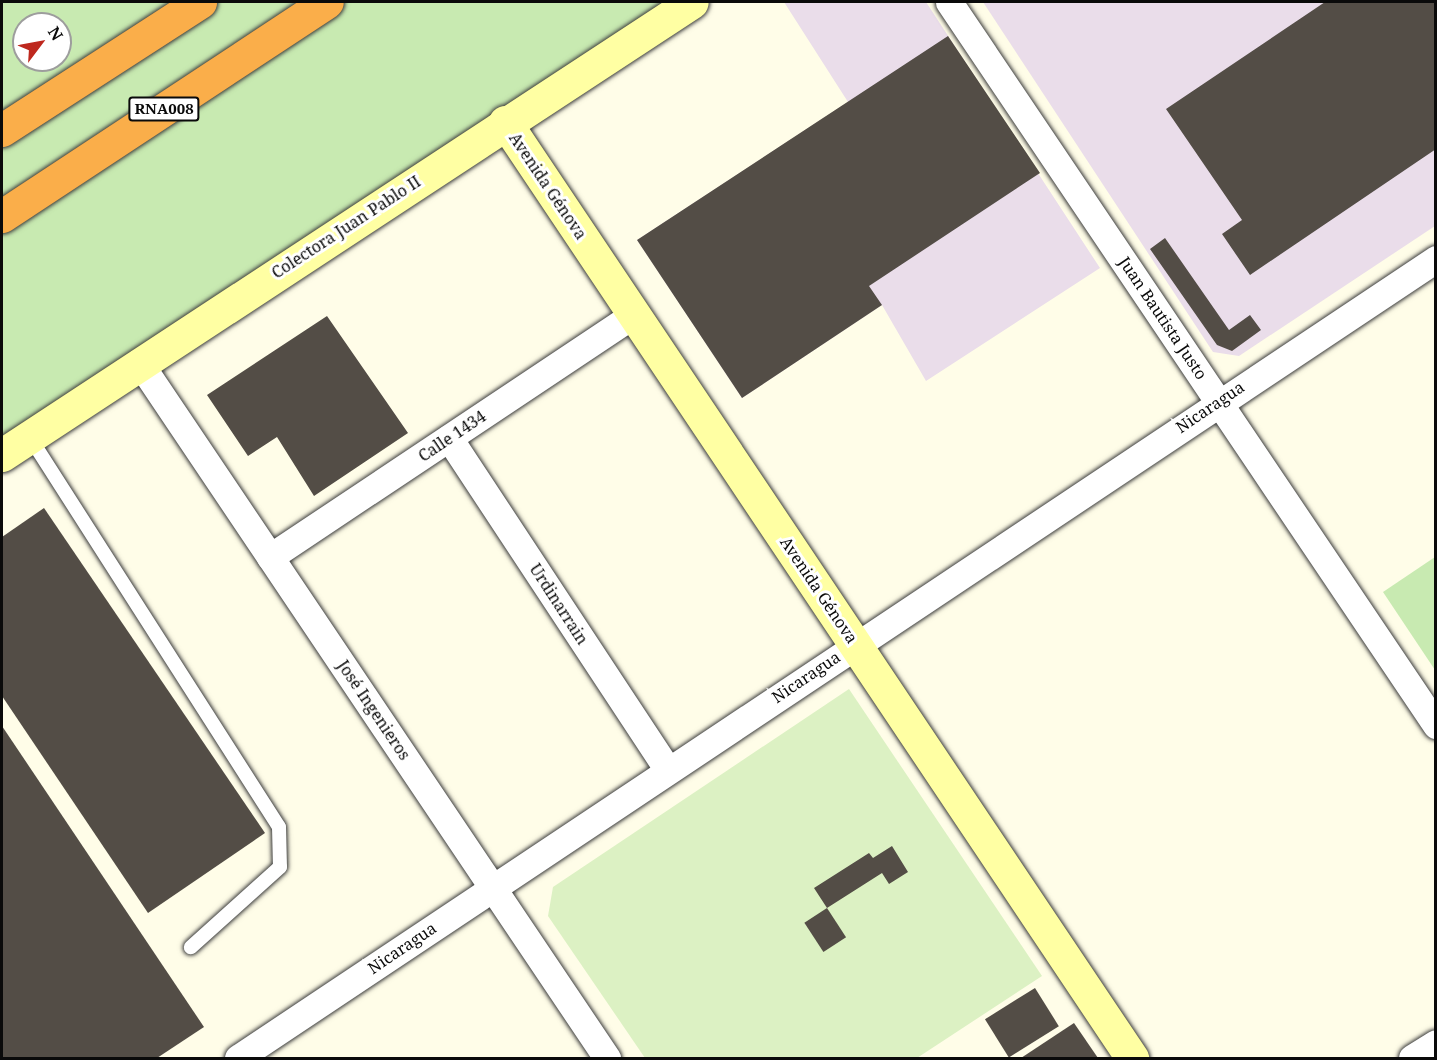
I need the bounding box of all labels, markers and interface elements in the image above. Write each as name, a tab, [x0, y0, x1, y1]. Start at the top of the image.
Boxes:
north arrow	[12, 12, 72, 72]
text: N	[43, 22, 68, 45]
road number: RNA008	[128, 97, 200, 121]
street label: Avenida Génova	[505, 129, 591, 243]
street label: Colectora Juan Pablo II	[268, 172, 424, 282]
street label: Juan Bautista Justo	[1115, 253, 1211, 383]
street label: Nicaragua	[1172, 377, 1248, 437]
street label: Calle 1434	[415, 406, 489, 466]
street label: Avenida Génova	[776, 533, 862, 647]
street label: Urdinarrain	[526, 560, 592, 648]
street label: Nicaragua	[768, 647, 844, 707]
street label: José Ingenieros	[334, 656, 414, 764]
street label: Nicaragua	[364, 918, 440, 978]

